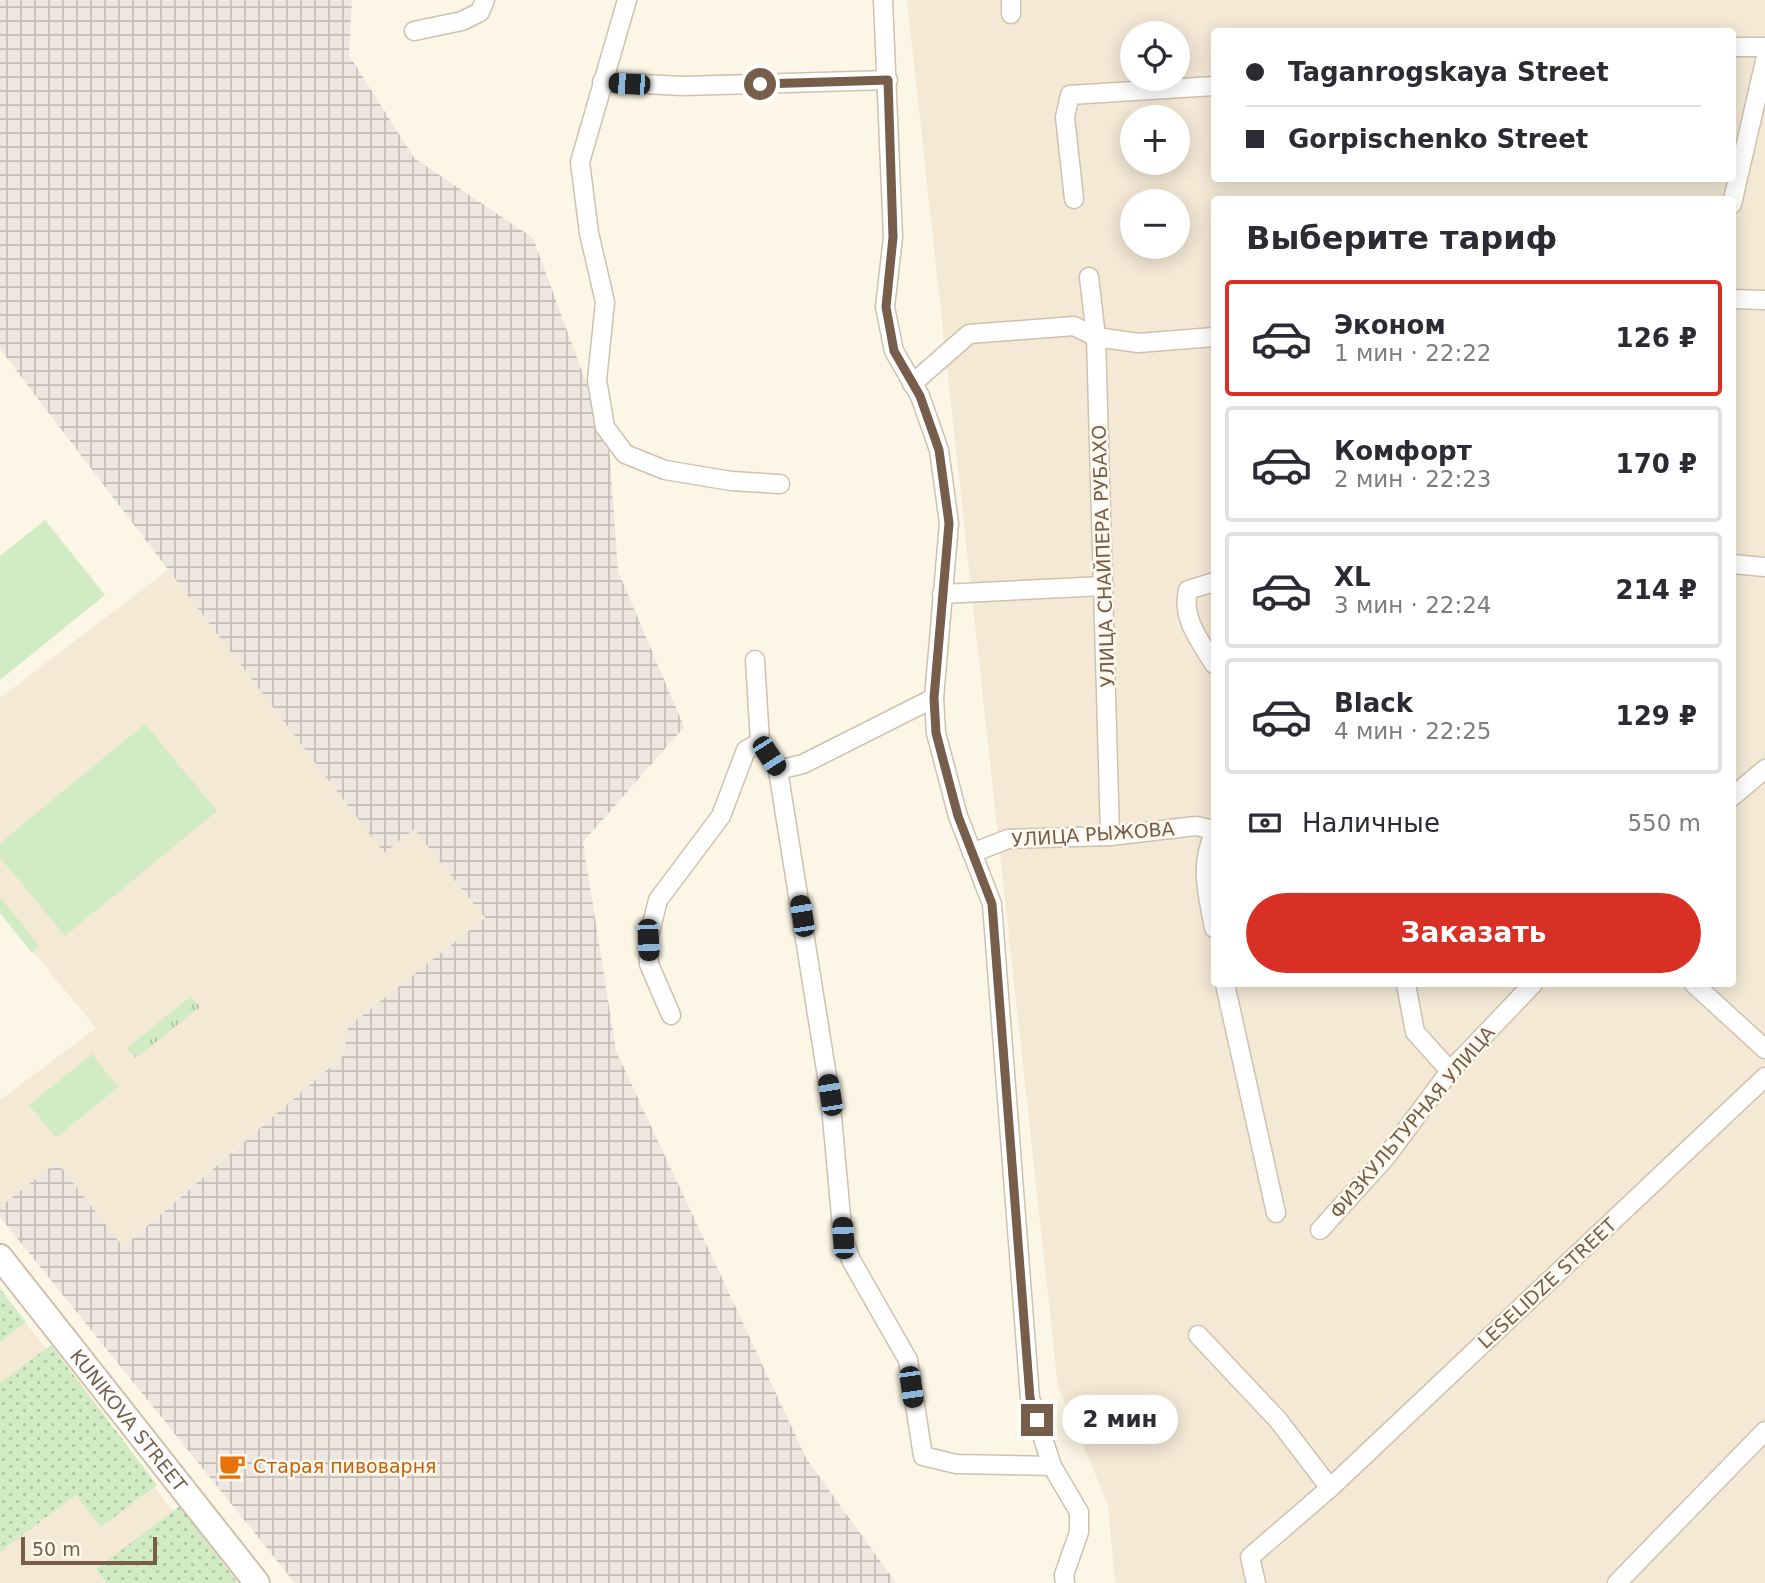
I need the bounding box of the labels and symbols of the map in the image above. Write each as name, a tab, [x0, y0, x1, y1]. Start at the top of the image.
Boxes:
route start	[744, 68, 776, 100]
car	[608, 72, 651, 96]
street label: УЛИЦА СНАЙПЕРА РУБАХО	[1087, 424, 1119, 688]
car	[749, 733, 790, 779]
street label: УЛИЦА РЫЖОВА	[1011, 817, 1175, 851]
car	[789, 894, 816, 938]
car	[637, 918, 660, 962]
street label: ФИЗКУЛЬТУРНАЯ УЛИЦА	[1325, 1021, 1499, 1223]
car	[817, 1073, 844, 1117]
street label: LESELIDZE STREET	[1473, 1213, 1621, 1353]
car	[832, 1216, 855, 1260]
street label: KUNIKOVA STREET	[66, 1345, 192, 1496]
car	[898, 1365, 925, 1409]
callout: 2 мин	[1062, 1396, 1177, 1444]
route end	[1021, 1404, 1053, 1436]
cafe icon: Старая пивоварня	[217, 1451, 247, 1481]
place label: Старая пивоварня	[253, 1455, 437, 1477]
scale bar	[21, 1534, 158, 1566]

